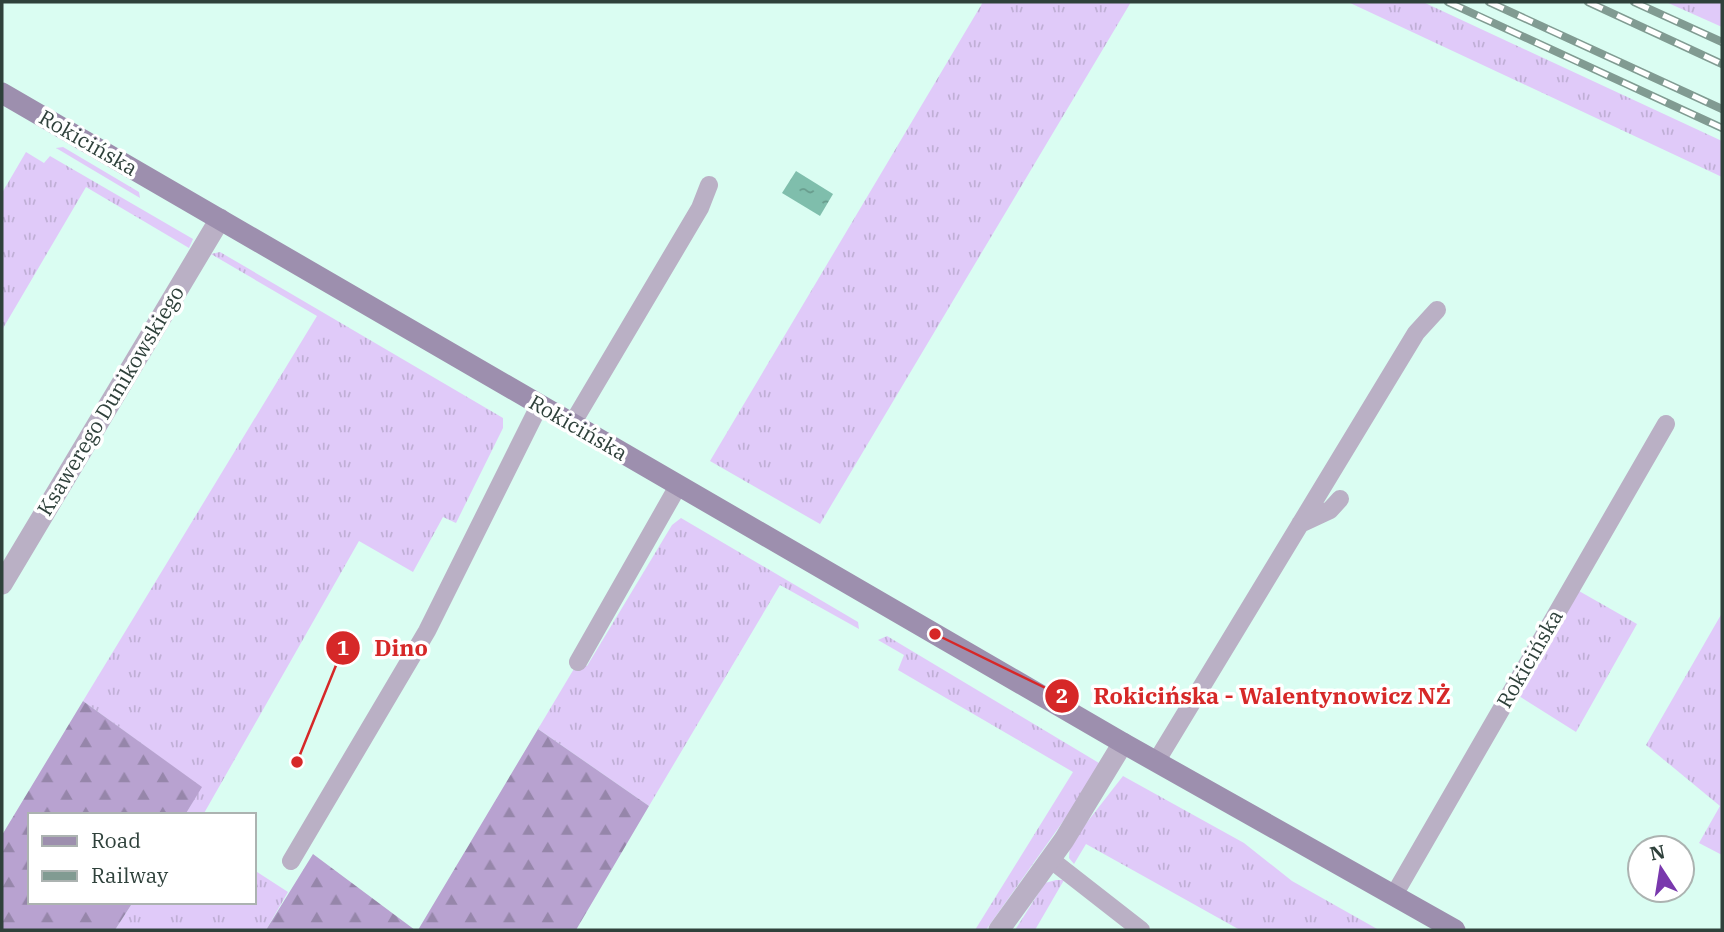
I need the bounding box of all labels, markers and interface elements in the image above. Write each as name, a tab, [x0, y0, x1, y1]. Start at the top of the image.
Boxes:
street label: Rokicińska	[34, 103, 143, 182]
street label: Ksawerego Dunikowskiego	[30, 280, 190, 521]
street label: Rokicińska	[524, 388, 633, 467]
street label: Rokicińska	[1490, 604, 1569, 713]
callout: Dino	[325, 626, 442, 670]
text: Dino	[374, 632, 428, 662]
text: 1	[337, 633, 349, 661]
callout: Rokicińska - Walentynowicz NŻ	[1045, 674, 1465, 718]
text: Rokicińska - Walentynowicz NŻ	[1093, 680, 1451, 710]
text: 2	[1056, 681, 1068, 709]
legend	[28, 813, 256, 904]
text: Road	[91, 826, 141, 854]
north arrow	[1626, 834, 1696, 904]
text: N	[1648, 839, 1667, 866]
text: Railway	[91, 861, 169, 889]

